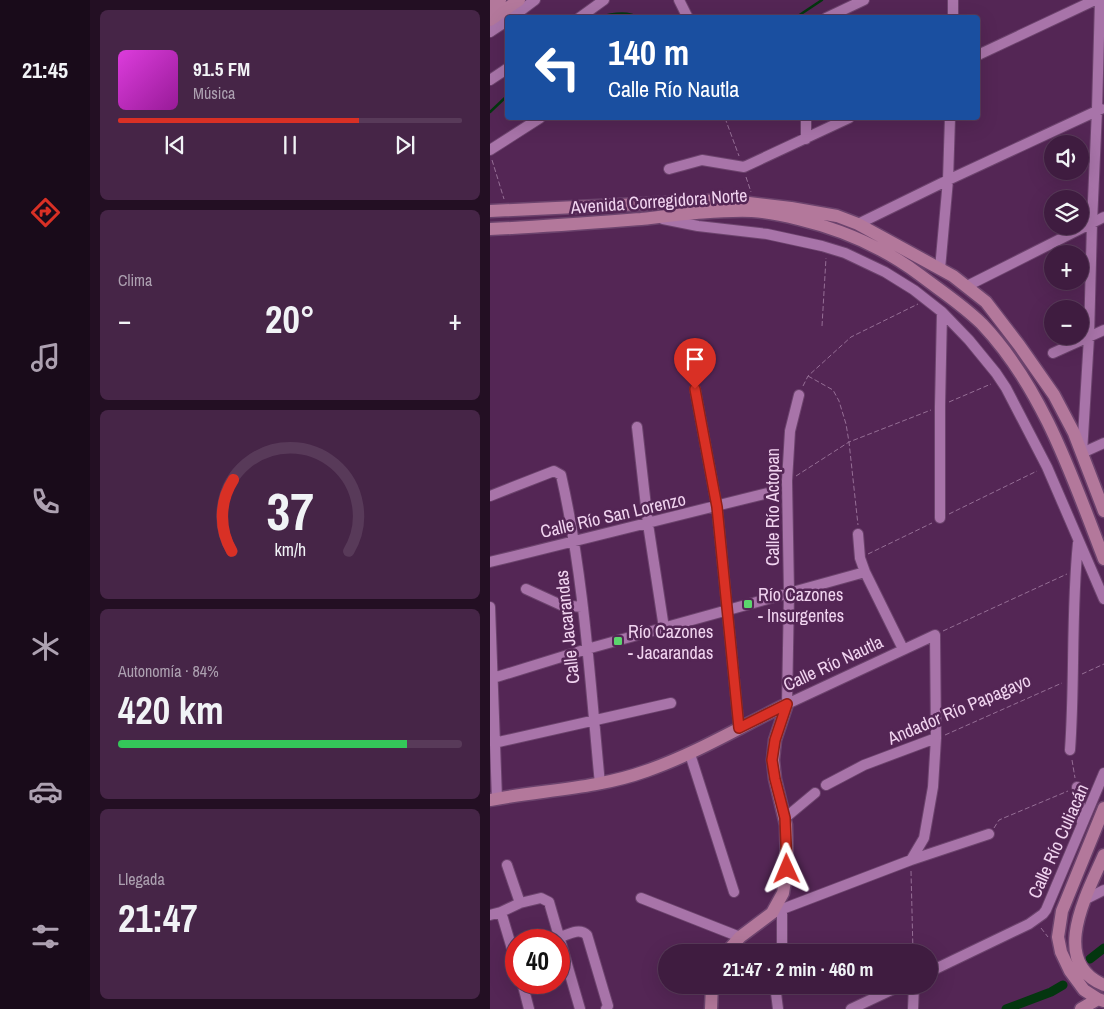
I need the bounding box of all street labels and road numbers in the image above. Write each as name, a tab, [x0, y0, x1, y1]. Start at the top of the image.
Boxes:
street label: Avenida Corregidora Norte	[569, 182, 748, 220]
street label: Calle Río Actopan	[760, 448, 785, 566]
street label: Calle Río San Lorenzo	[538, 486, 688, 544]
street label: Calle Jacarandas	[549, 569, 585, 685]
street label: Calle Río Nautla	[779, 629, 887, 697]
street label: Andador Río Papagayo	[883, 668, 1035, 751]
street label: Calle Río Culiacán	[1022, 780, 1094, 902]

